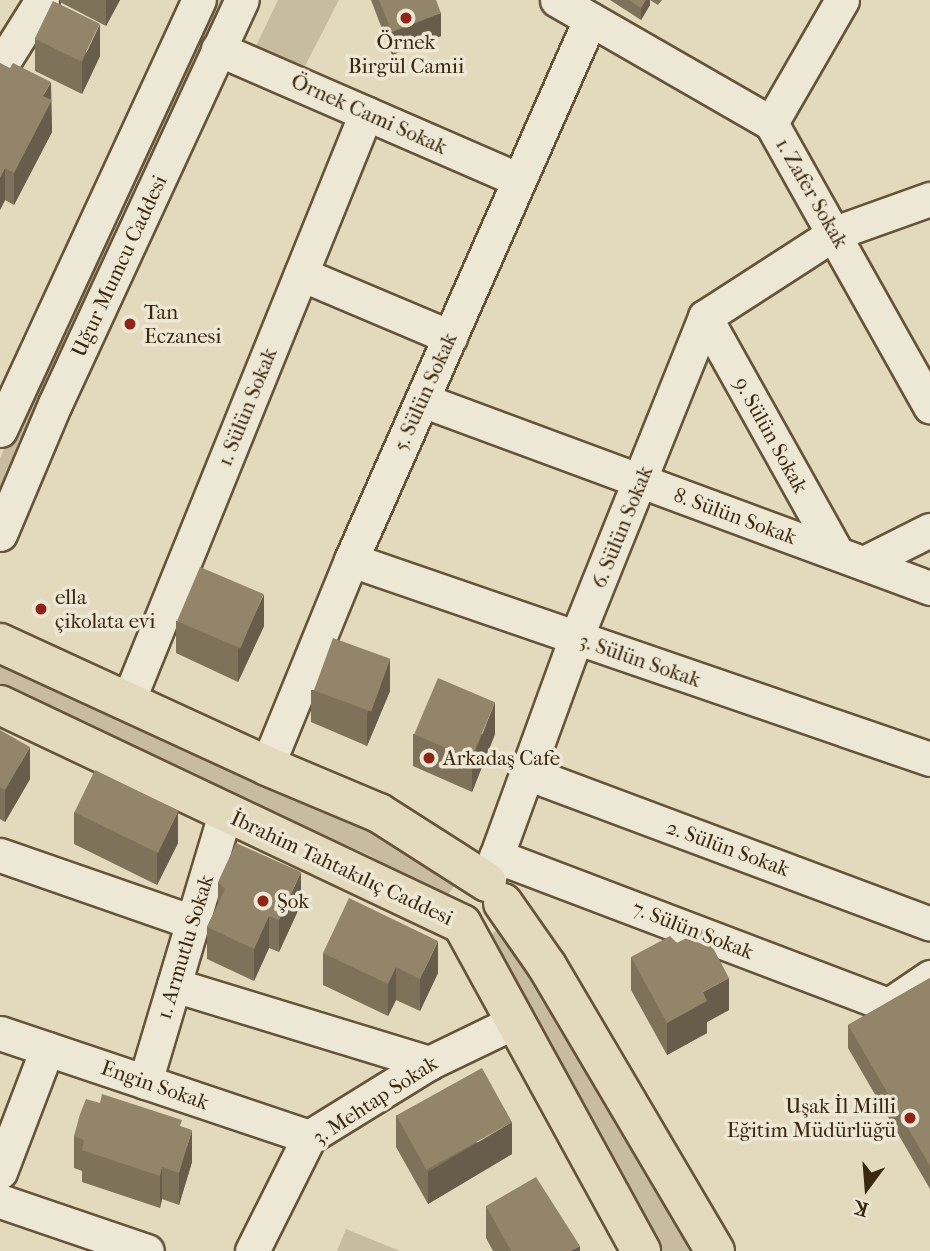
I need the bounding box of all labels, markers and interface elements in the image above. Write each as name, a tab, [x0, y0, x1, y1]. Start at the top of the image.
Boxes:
marker: Örnek Birgül Camii	[398, 10, 414, 26]
place label: Örnek Birgül Camii	[348, 29, 464, 79]
street label: Örnek Cami Sokak	[287, 68, 451, 160]
street label: 1. Zafer Sokak	[770, 133, 854, 253]
street label: Uğur Mumcu Caddesi	[66, 171, 172, 361]
place label: Tan Eczanesi	[144, 299, 222, 349]
marker: Tan Eczanesi	[122, 316, 138, 332]
street label: 5. Sülün Sokak	[388, 329, 462, 455]
street label: 1. Sülün Sokak	[212, 344, 282, 470]
street label: 9. Sülün Sokak	[729, 372, 813, 498]
street label: 6. Sülün Sokak	[586, 462, 658, 592]
street label: 8. Sülün Sokak	[670, 482, 800, 550]
place label: ella çikolata evi	[55, 584, 156, 634]
marker: ella çikolata evi	[33, 601, 49, 617]
street label: 3. Sülün Sokak	[576, 627, 704, 693]
place label: Arkadaş Cafe	[443, 745, 560, 771]
marker: Arkadaş Cafe	[421, 750, 437, 766]
street label: İbrahim Tahtakılıç Caddesi	[227, 805, 457, 931]
street label: 2. Sülün Sokak	[663, 814, 793, 882]
street label: 1. Armutlu Sokak	[151, 872, 219, 1022]
place label: Şok	[277, 888, 309, 914]
marker: Şok	[255, 893, 271, 909]
street label: 7. Sülün Sokak	[629, 895, 757, 965]
street label: 3. Mehtap Sokak	[308, 1050, 442, 1150]
street label: Engin Sokak	[98, 1055, 212, 1115]
place label: Uşak İl Milli Eğitim Müdürlüğü	[727, 1093, 896, 1143]
marker: Uşak İl Milli Eğitim Müdürlüğü	[902, 1110, 918, 1126]
north arrow	[832, 1153, 902, 1223]
text: K	[852, 1196, 871, 1221]

